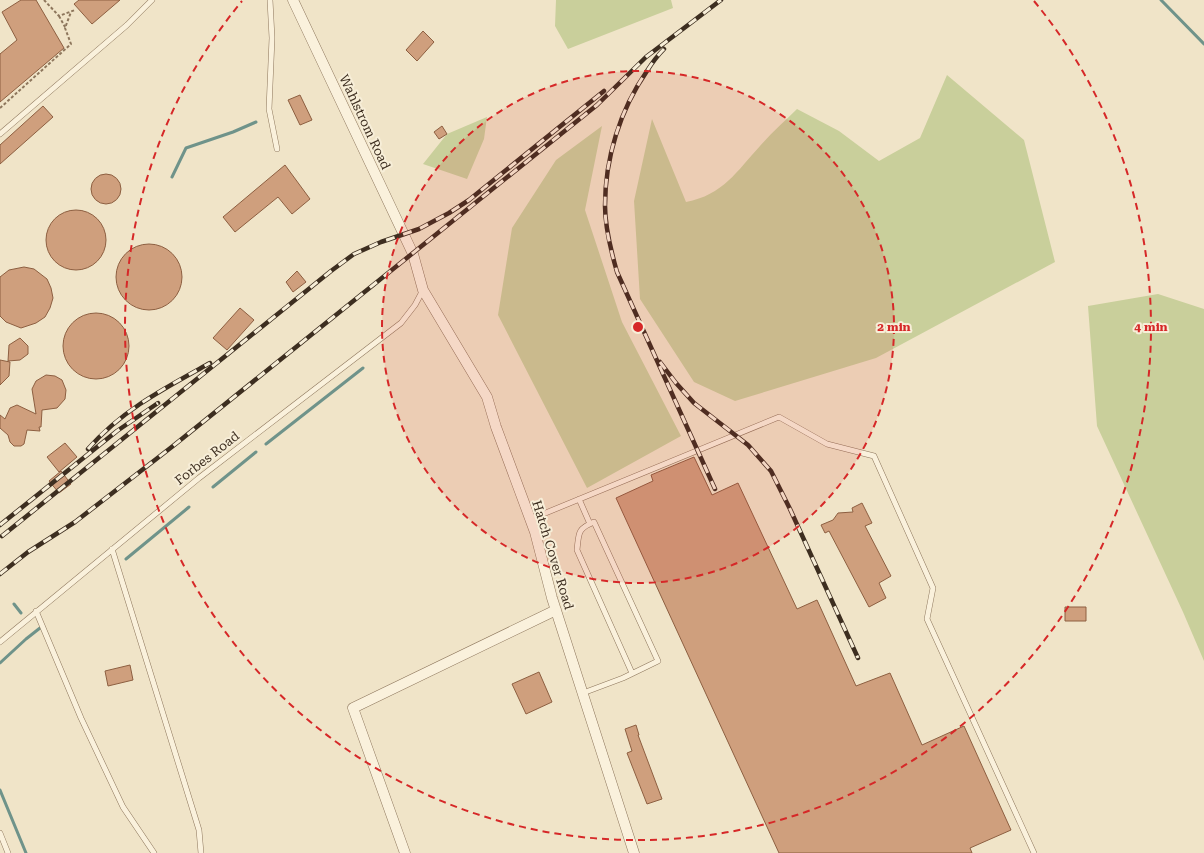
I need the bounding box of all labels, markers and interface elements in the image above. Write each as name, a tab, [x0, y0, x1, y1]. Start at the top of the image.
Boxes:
street label: Wahlstrom Road	[336, 72, 394, 173]
centre of rings	[631, 320, 645, 334]
text: 2 min	[877, 320, 911, 334]
text: 4 min	[1134, 320, 1168, 334]
street label: Forbes Road	[172, 428, 243, 488]
street label: Hatch Cover Road	[529, 499, 577, 612]

